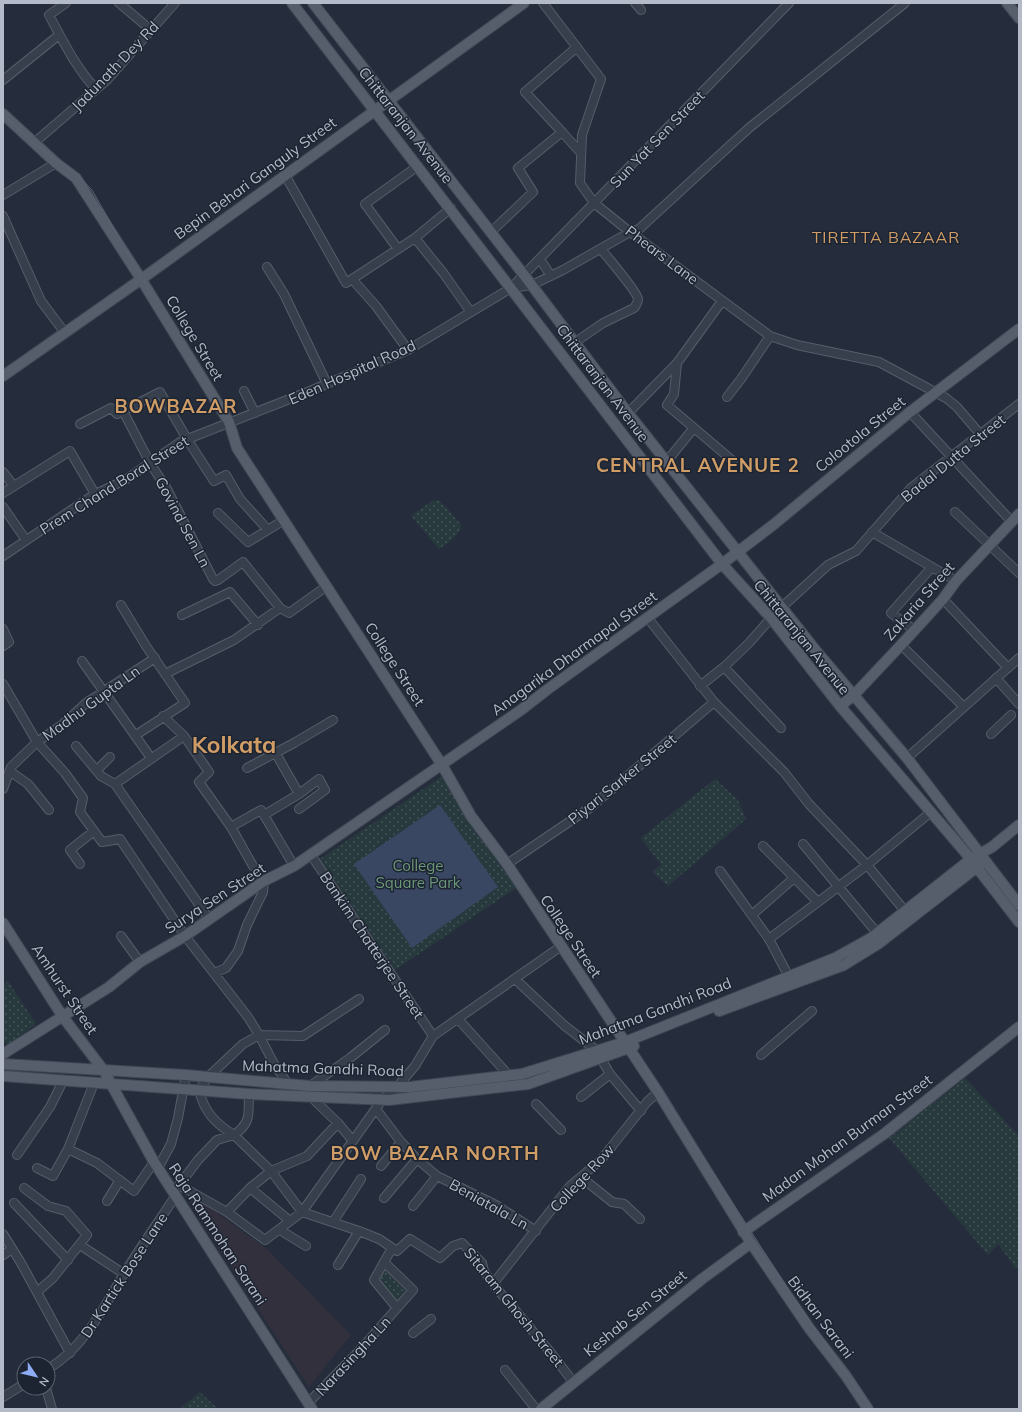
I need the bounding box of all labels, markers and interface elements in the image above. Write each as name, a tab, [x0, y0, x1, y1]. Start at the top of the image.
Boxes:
street label: Jadunath Dey Rd	[67, 17, 163, 115]
street label: Chittaranjan Avenue	[355, 63, 457, 187]
street label: Sun Yat Sen Street	[606, 86, 708, 192]
street label: Bepin Behari Ganguly Street	[170, 113, 340, 243]
street label: Phears Lane	[622, 221, 702, 289]
district label: TIRETTA BAZAAR	[812, 227, 960, 247]
street label: College Street	[162, 292, 228, 384]
street label: Chittaranjan Avenue	[553, 320, 653, 446]
street label: Eden Hospital Road	[285, 335, 419, 409]
street label: Colootola Street	[811, 392, 909, 476]
district label: BOWBAZAR	[114, 394, 238, 418]
street label: Badal Dutta Street	[897, 410, 1009, 506]
street label: Prem Chand Boral Street	[36, 431, 192, 539]
district label: CENTRAL AVENUE 2	[596, 453, 800, 477]
street label: Govind Sen Ln	[151, 473, 215, 571]
street label: Zakaria Street	[880, 558, 958, 644]
street label: Chittaranjan Avenue	[750, 576, 854, 698]
street label: Anagarika Dharmapal Street	[488, 587, 660, 719]
street label: College Street	[361, 618, 429, 710]
street label: Madhu Gupta Ln	[39, 661, 143, 745]
district label: Kolkata	[192, 730, 276, 759]
street label: Piyari Sarker Street	[564, 730, 680, 828]
park label: College Square Park	[376, 856, 461, 892]
street label: Surya Sen Street	[161, 858, 269, 938]
street label: Bankim Chatterjee Street	[316, 868, 428, 1022]
street label: College Street	[536, 891, 606, 981]
street label: Amhurst Street	[28, 940, 102, 1038]
street label: Mahatma Gandhi Road	[576, 973, 734, 1049]
street label: Mahatma Gandhi Road	[242, 1056, 404, 1080]
street label: Madan Mohan Burman Street	[758, 1070, 936, 1206]
street label: College Row	[546, 1140, 618, 1216]
district label: BOW BAZAR NORTH	[330, 1141, 540, 1165]
street label: Raja Rammohan Sarani	[165, 1159, 271, 1309]
street label: Beniatala Ln	[446, 1174, 532, 1234]
street label: Dr Kartick Bose Lane	[76, 1209, 172, 1341]
street label: Sitaram Ghosh Street	[460, 1243, 568, 1371]
street label: Keshab Sen Street	[580, 1266, 690, 1360]
street label: Bidhan Sarani	[784, 1272, 858, 1362]
street label: Narasingha Ln	[311, 1312, 395, 1400]
north arrow	[16, 1356, 56, 1396]
text: N	[36, 1374, 52, 1389]

